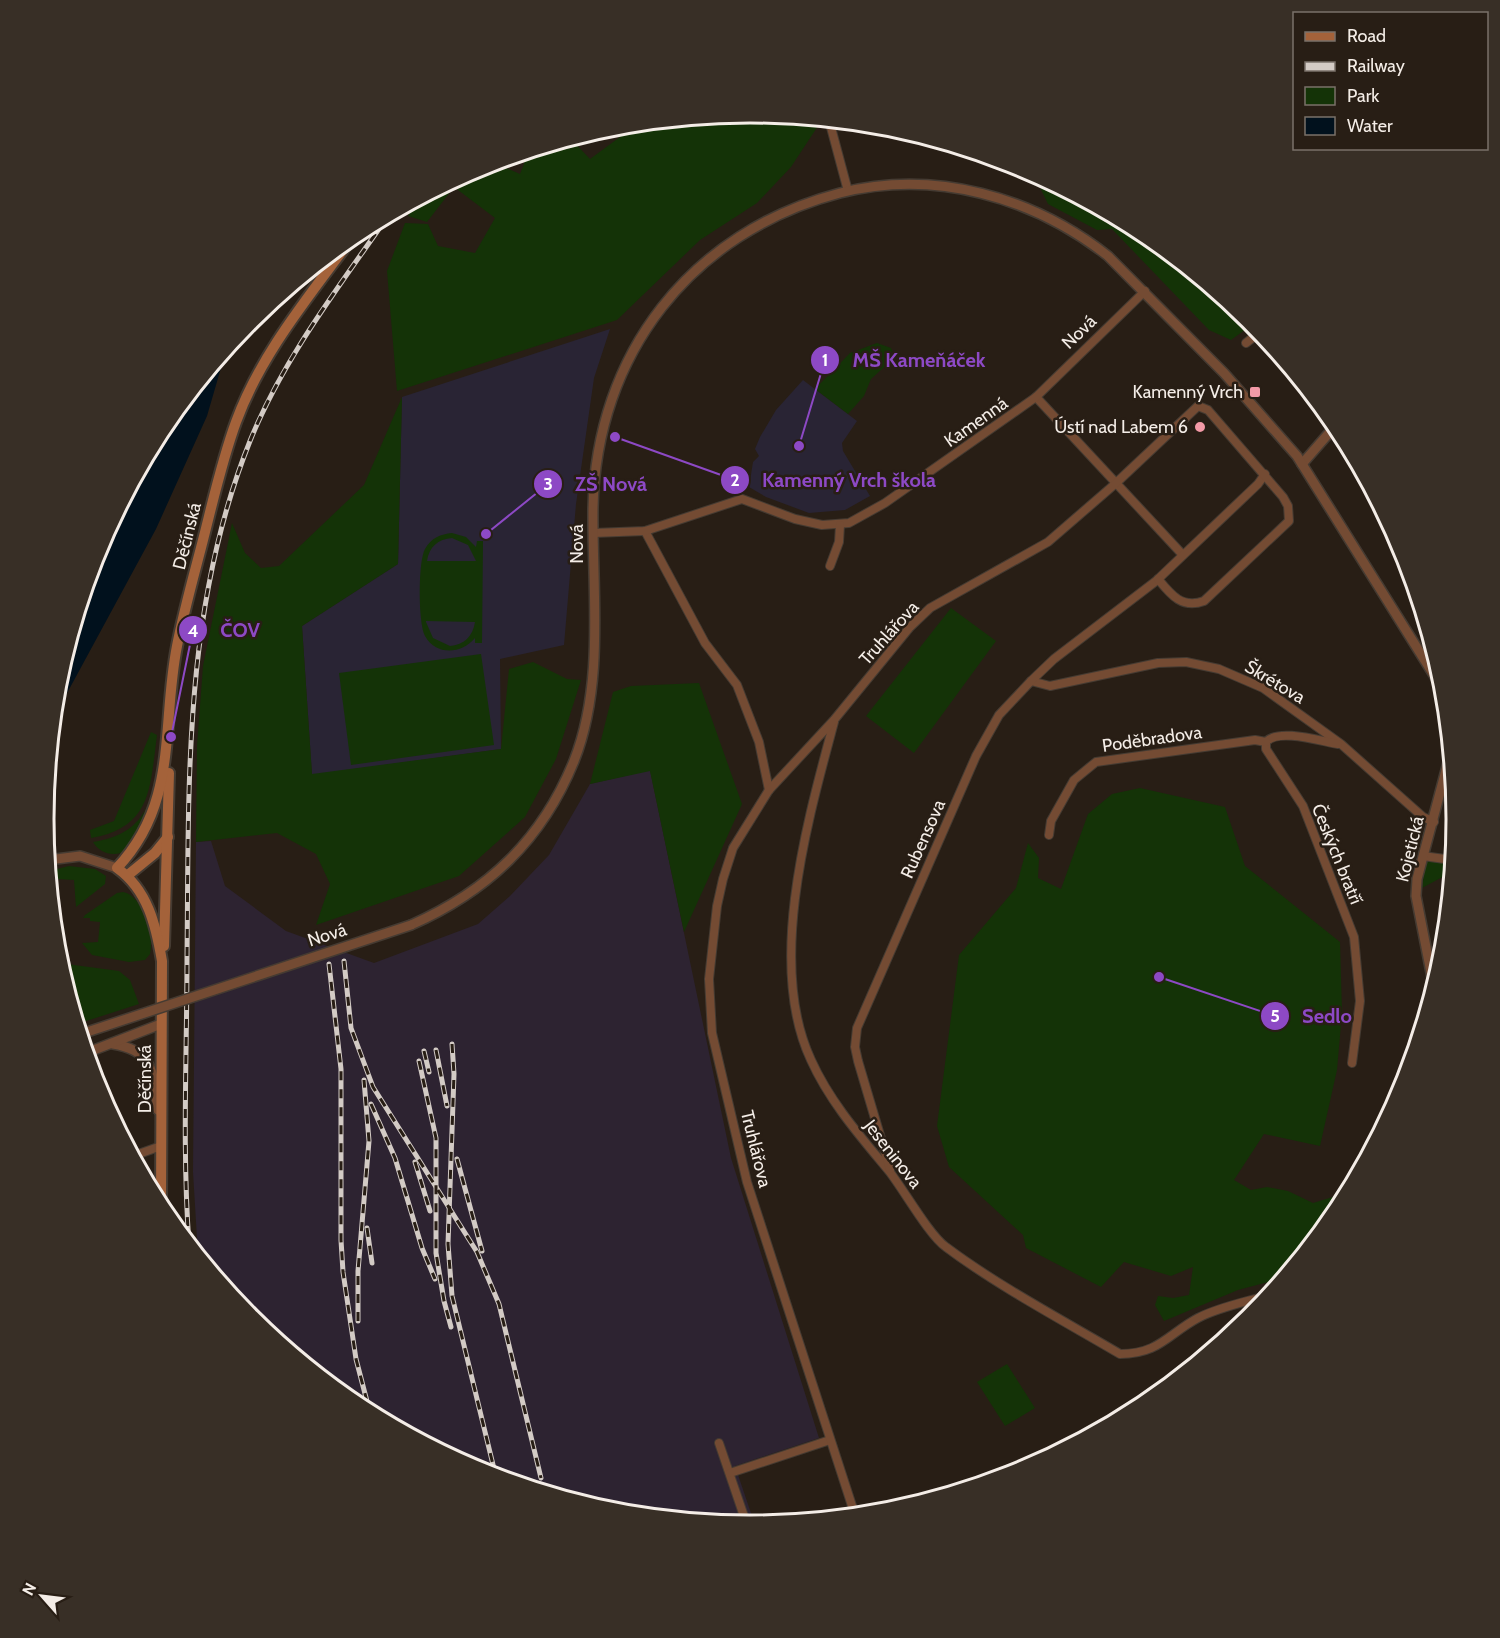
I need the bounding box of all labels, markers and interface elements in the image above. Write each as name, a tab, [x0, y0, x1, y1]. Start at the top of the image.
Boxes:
legend	[1293, 12, 1488, 150]
text: Road	[1347, 25, 1386, 47]
text: Railway	[1347, 55, 1405, 77]
text: Park	[1347, 85, 1380, 107]
text: Water	[1347, 115, 1393, 137]
street label: Nová	[1057, 310, 1101, 354]
callout: MŠ Kameňáček	[810, 341, 997, 379]
text: MŠ Kameňáček	[853, 348, 986, 372]
text: 1	[822, 349, 828, 371]
place label: Kamenný Vrch	[1132, 381, 1243, 403]
marker: Kamenný Vrch	[1248, 385, 1262, 399]
street label: Kamenná	[940, 392, 1012, 452]
place label: Ústí nad Labem 6	[1054, 416, 1188, 438]
marker: Ústí nad Labem 6	[1193, 420, 1207, 434]
callout: Kamenný Vrch škola	[720, 461, 948, 499]
callout: ZŠ Nová	[533, 465, 659, 503]
text: Kamenný Vrch škola	[762, 468, 936, 492]
text: 2	[730, 469, 740, 491]
text: ZŠ Nová	[575, 472, 647, 496]
text: 3	[543, 473, 553, 495]
street label: Děčínská	[168, 500, 206, 572]
street label: Nová	[566, 524, 588, 564]
street label: Truhlářova	[855, 596, 924, 670]
callout: ČOV	[178, 611, 272, 649]
text: ČOV	[220, 618, 260, 642]
text: 4	[187, 620, 199, 642]
street label: Škrétova	[1241, 656, 1309, 709]
street label: Poděbradova	[1101, 721, 1204, 757]
street label: Rubensova	[896, 796, 950, 882]
street label: Českých bratří	[1307, 801, 1367, 908]
street label: Kojetická	[1391, 813, 1429, 884]
street label: Nová	[305, 918, 350, 952]
callout: Sedlo	[1260, 997, 1364, 1035]
text: Sedlo	[1302, 1004, 1352, 1028]
text: 5	[1270, 1005, 1280, 1027]
street label: Děčínská	[134, 1044, 156, 1113]
street label: Truhlářova	[736, 1108, 776, 1190]
street label: Jeseninova	[859, 1114, 927, 1193]
north arrow	[12, 1566, 72, 1626]
text: N	[18, 1580, 40, 1599]

